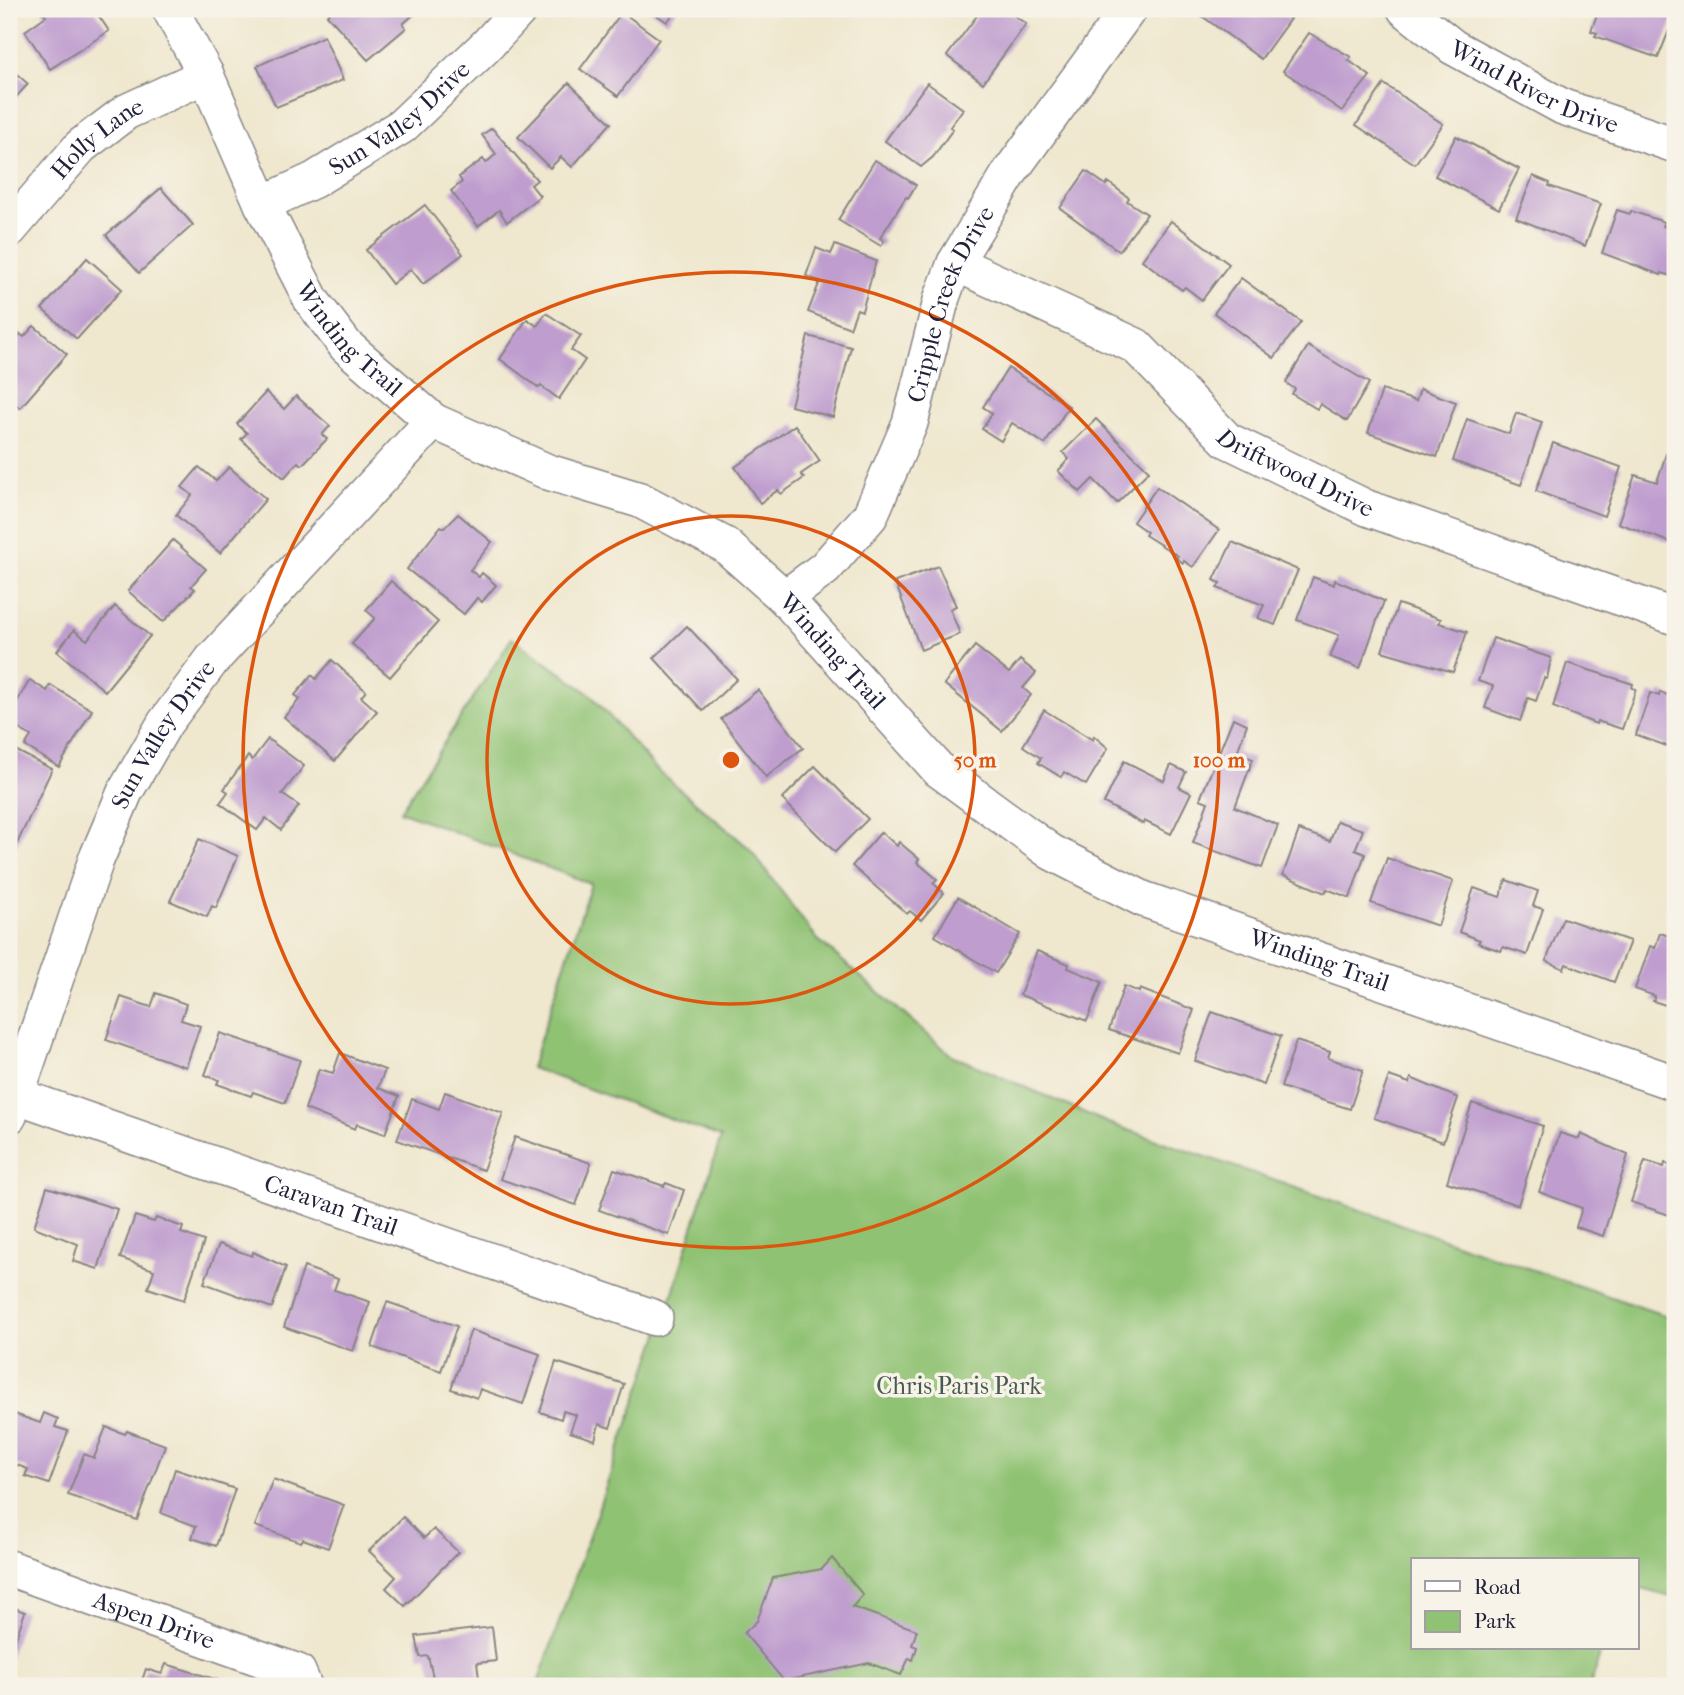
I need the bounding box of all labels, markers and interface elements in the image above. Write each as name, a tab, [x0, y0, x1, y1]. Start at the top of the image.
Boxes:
street label: Wind River Drive	[1444, 34, 1622, 139]
street label: Sun Valley Drive	[324, 55, 476, 181]
street label: Holly Lane	[45, 92, 148, 185]
street label: Cripple Creek Drive	[902, 201, 1000, 405]
street label: Winding Trail	[290, 276, 408, 402]
street label: Driftwood Drive	[1210, 424, 1378, 523]
street label: Winding Trail	[773, 587, 892, 715]
street label: Sun Valley Drive	[105, 655, 221, 813]
centre of rings	[719, 748, 743, 772]
text: 50 m	[954, 748, 997, 772]
text: 100 m	[1193, 748, 1246, 772]
street label: Winding Trail	[1245, 923, 1393, 997]
street label: Caravan Trail	[260, 1169, 402, 1241]
park label: Chris Paris Park	[876, 1372, 1042, 1400]
legend	[1411, 1558, 1638, 1650]
text: Road	[1474, 1575, 1521, 1599]
street label: Aspen Drive	[88, 1585, 219, 1655]
text: Park	[1474, 1609, 1516, 1633]

